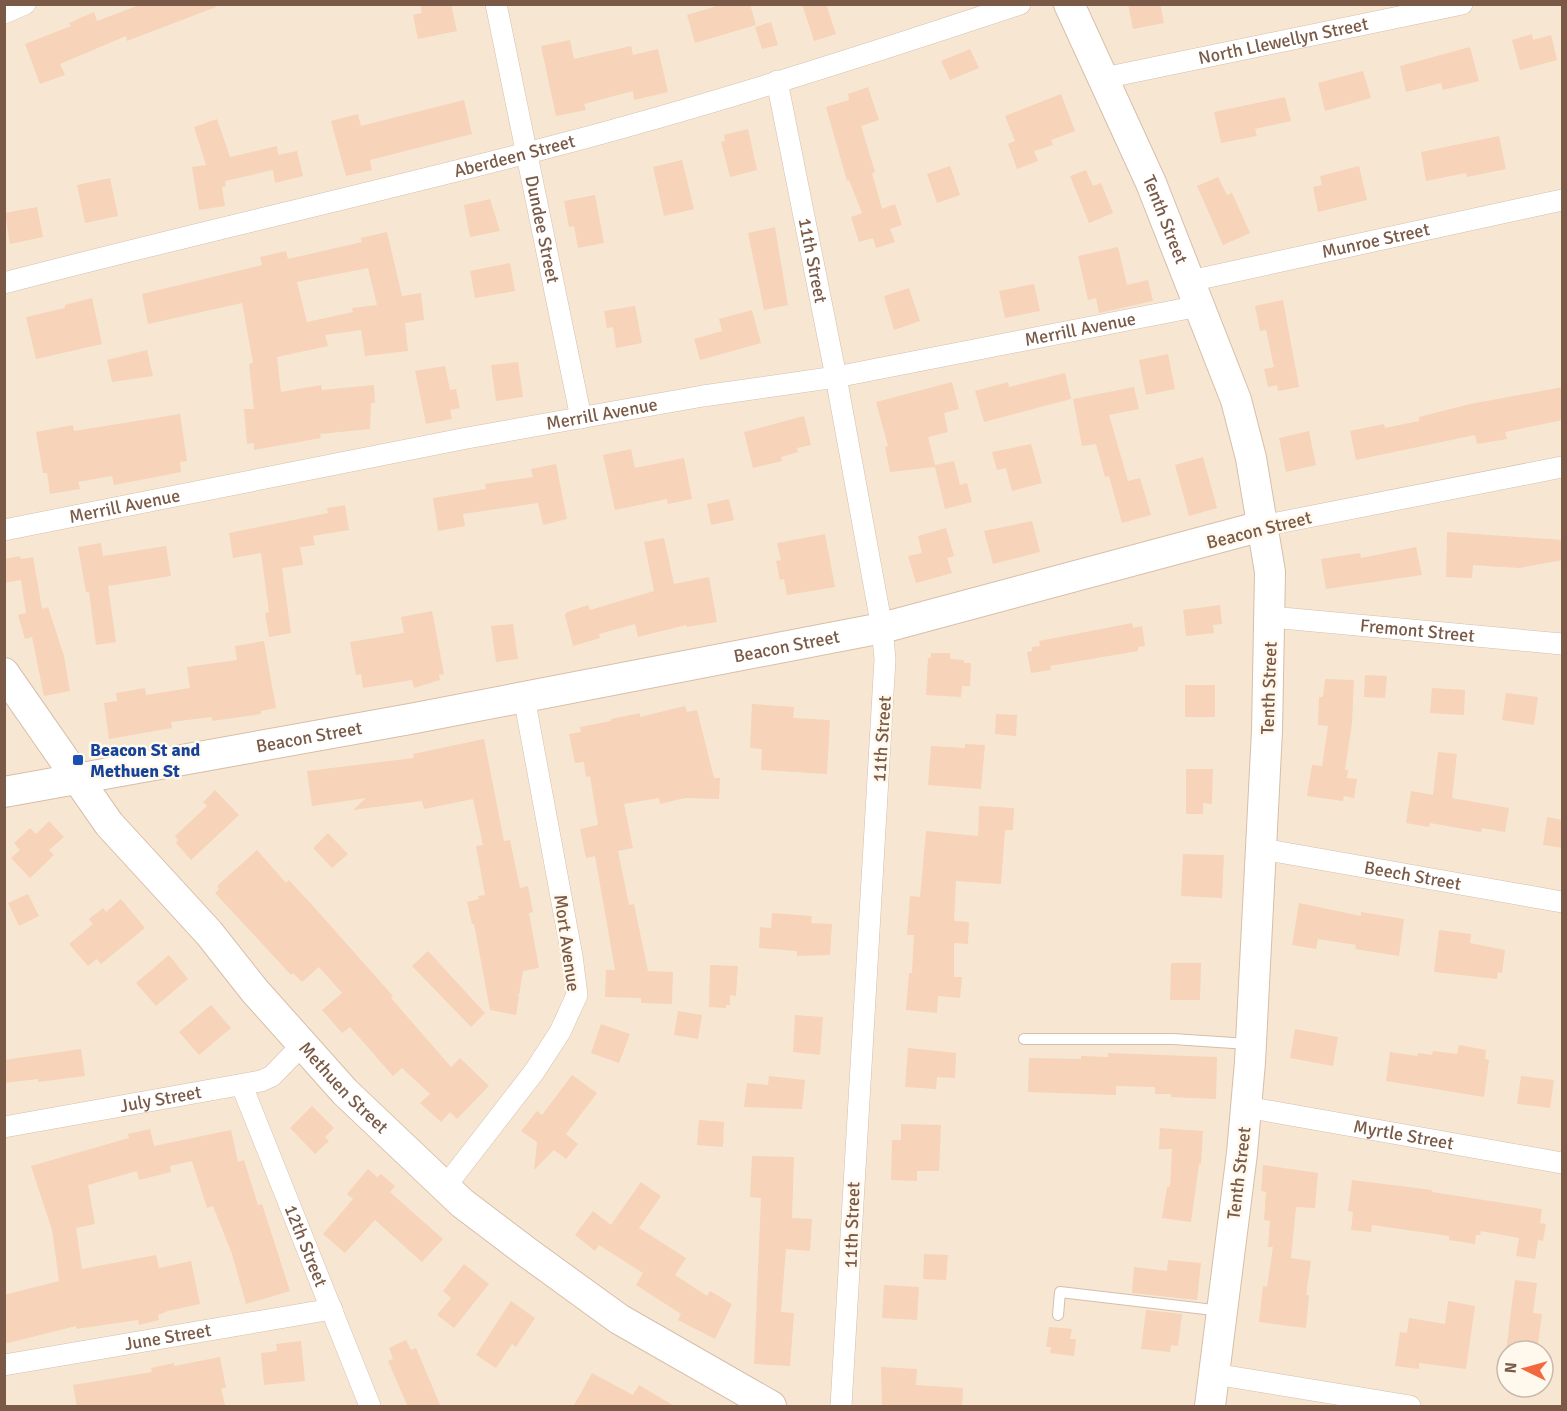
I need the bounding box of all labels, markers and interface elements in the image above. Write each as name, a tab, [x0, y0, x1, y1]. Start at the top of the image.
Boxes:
street label: North Llewellyn Street	[1196, 13, 1370, 69]
street label: Aberdeen Street	[452, 130, 577, 182]
street label: Tenth Street	[1138, 172, 1193, 267]
street label: Dundee Street	[520, 173, 564, 285]
street label: 11th Street	[794, 216, 832, 305]
street label: Munroe Street	[1320, 218, 1432, 263]
street label: Merrill Avenue	[1023, 308, 1138, 351]
street label: Merrill Avenue	[544, 393, 659, 435]
street label: Merrill Avenue	[67, 484, 182, 528]
street label: Beacon Street	[1204, 506, 1314, 554]
street label: Fremont Street	[1359, 614, 1476, 647]
street label: Beacon Street	[732, 625, 841, 667]
street label: Tenth Street	[1256, 641, 1282, 735]
street label: 11th Street	[868, 695, 896, 783]
street label: Beacon Street	[254, 717, 364, 757]
place label: Beacon St and Methuen St	[90, 739, 201, 782]
marker: Beacon St and Methuen St	[71, 753, 85, 767]
street label: Beech Street	[1362, 856, 1463, 895]
street label: Mort Avenue	[549, 893, 585, 993]
street label: Methuen Street	[294, 1037, 393, 1138]
street label: July Street	[118, 1081, 203, 1117]
street label: Myrtle Street	[1352, 1115, 1455, 1155]
street label: Tenth Street	[1222, 1125, 1256, 1221]
street label: 11th Street	[839, 1181, 865, 1269]
street label: 12th Street	[280, 1201, 332, 1290]
street label: June Street	[123, 1319, 213, 1355]
north arrow	[1495, 1339, 1555, 1399]
text: N	[1501, 1361, 1522, 1374]

